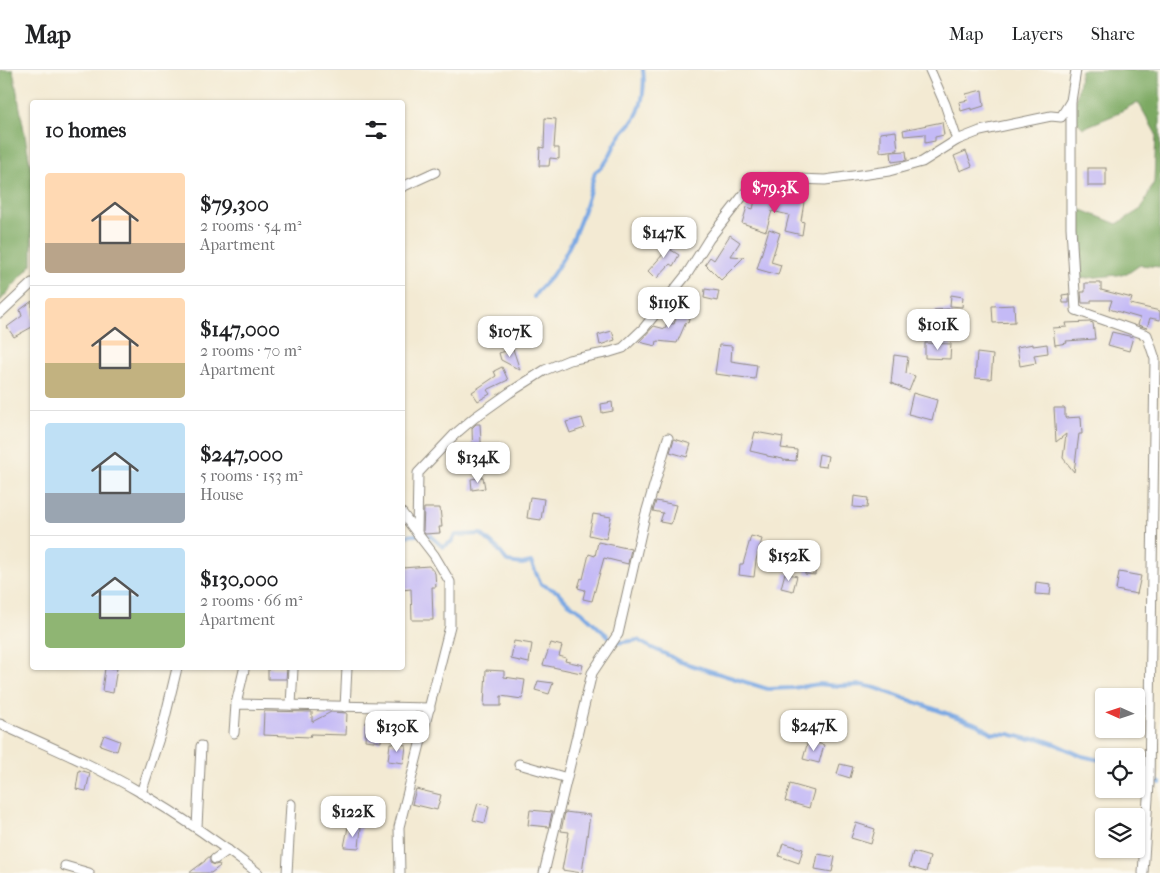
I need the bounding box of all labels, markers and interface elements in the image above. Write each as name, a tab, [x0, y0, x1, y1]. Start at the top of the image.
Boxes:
text: Map	[25, 21, 71, 49]
text: Map	[949, 24, 983, 45]
text: Layers	[1011, 24, 1063, 45]
text: Share	[1091, 24, 1135, 45]
icon: filters	[362, 116, 390, 144]
text: 10 homes	[45, 118, 126, 142]
pin: $79.3K	[734, 172, 816, 214]
text: $79.3K	[752, 178, 798, 197]
text: $79,300	[200, 192, 269, 216]
icon: home	[85, 193, 145, 253]
text: 2 rooms · 54 m²	[200, 216, 301, 235]
pin: $147K	[629, 216, 699, 259]
text: $147K	[643, 223, 685, 242]
text: Apartment	[200, 235, 275, 254]
pin: $119K	[634, 286, 704, 329]
text: $119K	[649, 293, 689, 312]
pin: $101K	[903, 308, 973, 351]
text: $101K	[918, 315, 958, 334]
pin: $107K	[475, 316, 545, 358]
text: $147,000	[200, 317, 280, 341]
icon: home	[85, 318, 145, 378]
text: $107K	[489, 322, 531, 341]
text: 2 rooms · 70 m²	[200, 341, 302, 360]
text: Apartment	[200, 360, 275, 379]
text: $247,000	[200, 442, 283, 466]
pin: $134K	[443, 442, 513, 484]
icon: home	[85, 443, 145, 503]
text: $134K	[457, 448, 499, 467]
text: 5 rooms · 153 m²	[200, 466, 303, 485]
text: House	[200, 485, 243, 504]
pin: $152K	[754, 540, 824, 582]
text: $152K	[768, 546, 810, 565]
text: $130,000	[200, 567, 278, 591]
icon: home	[85, 568, 145, 628]
text: 2 rooms · 66 m²	[200, 591, 302, 610]
text: Apartment	[200, 610, 275, 629]
north arrow	[1095, 688, 1145, 738]
map controls	[1095, 688, 1145, 858]
pin: $130K	[362, 710, 432, 753]
pin: $247K	[779, 710, 849, 752]
text: $247K	[791, 716, 837, 735]
text: $130K	[376, 717, 418, 736]
button: locate	[1095, 748, 1145, 798]
pin: $122K	[318, 796, 388, 838]
text: $122K	[332, 802, 374, 821]
button: layers	[1095, 808, 1145, 858]

